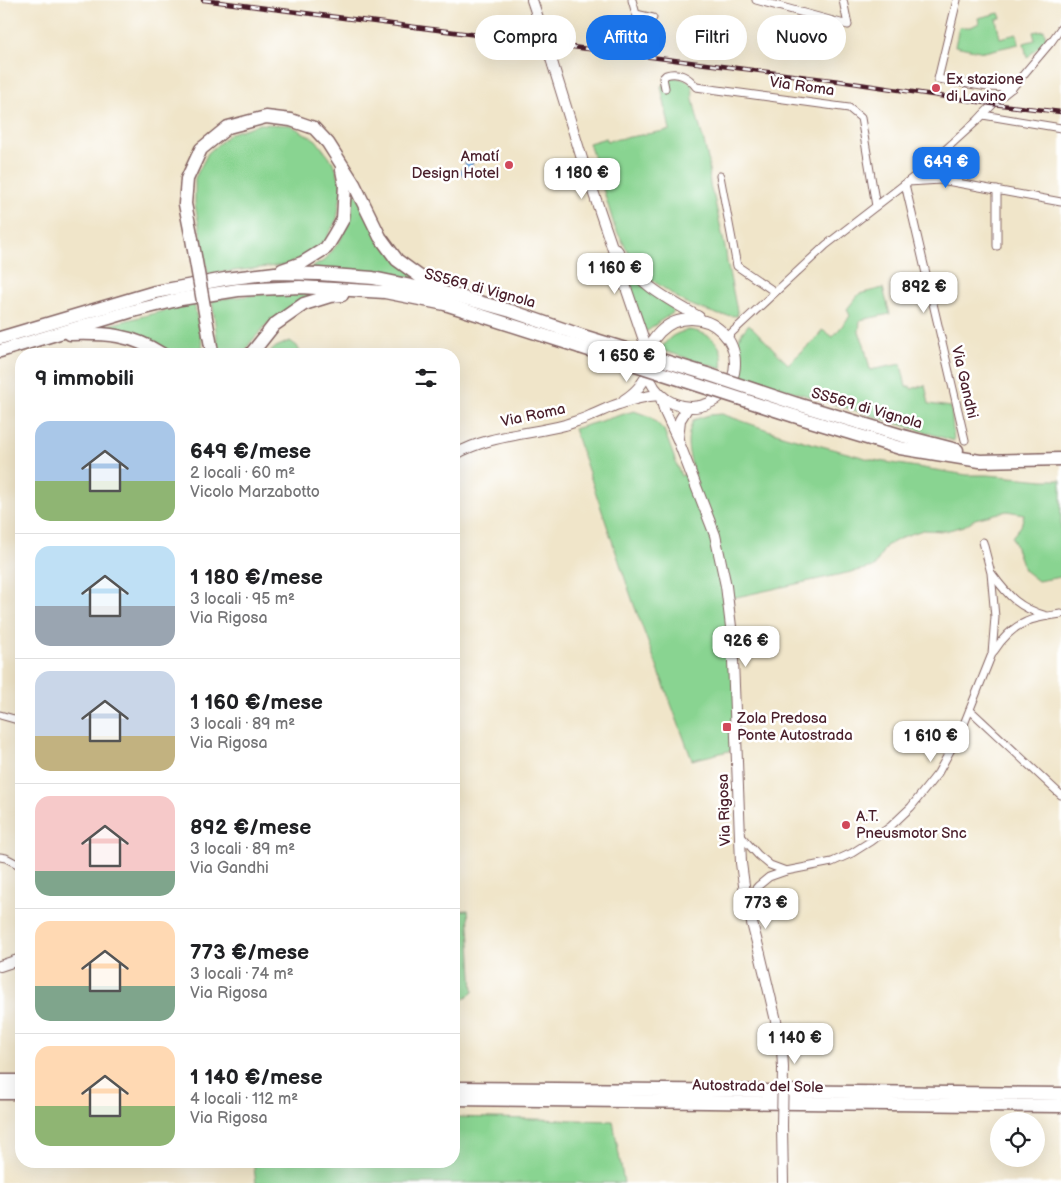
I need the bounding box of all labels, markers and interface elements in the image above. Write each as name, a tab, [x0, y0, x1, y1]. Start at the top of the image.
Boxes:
chip: Compra	[475, 15, 576, 60]
chip: Affitta	[586, 15, 666, 60]
chip: Filtri	[676, 15, 747, 60]
chip: Nuovo	[757, 15, 846, 60]
place label: Ex stazione di Lavino	[946, 70, 1024, 106]
street label: Via Roma	[768, 73, 836, 100]
marker: Ex stazione di Lavino	[930, 82, 942, 94]
pin: 649 €	[911, 146, 981, 189]
place label: Amatí Design Hotel	[412, 147, 499, 183]
text: 649 €	[924, 153, 968, 172]
pin: 1 180 €	[536, 158, 628, 200]
marker: Amatí Design Hotel	[503, 159, 515, 171]
text: 1 180 €	[555, 164, 609, 183]
pin: 1 160 €	[569, 252, 661, 295]
text: 1 160 €	[588, 259, 642, 278]
street label: SS569 di Vignola	[422, 264, 538, 312]
pin: 892 €	[889, 272, 959, 314]
text: 892 €	[902, 278, 946, 297]
pin: 1 650 €	[581, 340, 673, 383]
street label: Via Gandhi	[947, 344, 982, 420]
text: 1 650 €	[599, 347, 655, 366]
icon: filters	[412, 364, 440, 392]
text: 9 immobili	[35, 366, 134, 391]
street label: SS569 di Vignola	[809, 384, 925, 433]
street label: Via Roma	[499, 399, 567, 432]
text: 649 €/mese	[190, 439, 311, 464]
icon: home	[75, 441, 135, 501]
text: 2 locali · 60 m²	[190, 464, 295, 483]
text: Vicolo Marzabotto	[190, 483, 320, 502]
text: 1 180 €/mese	[190, 565, 323, 590]
icon: home	[75, 566, 135, 626]
text: 3 locali · 95 m²	[190, 590, 295, 609]
text: Via Rigosa	[190, 609, 267, 628]
pin: 926 €	[711, 626, 781, 668]
text: 926 €	[723, 632, 769, 651]
text: 1 160 €/mese	[190, 690, 323, 715]
icon: home	[75, 691, 135, 751]
place label: Zola Predosa Ponte Autostrada	[736, 709, 853, 745]
text: 3 locali · 89 m²	[190, 715, 295, 734]
pin: 1 610 €	[885, 720, 977, 763]
marker: Zola Predosa Ponte Autostrada	[721, 721, 733, 733]
text: 1 610 €	[904, 727, 958, 746]
text: Via Rigosa	[190, 734, 267, 753]
street label: Via Rigosa	[714, 773, 735, 847]
place label: A.T. Pneusmotor Snc	[856, 807, 967, 843]
text: 892 €/mese	[190, 815, 311, 840]
icon: home	[75, 816, 135, 876]
marker: A.T. Pneusmotor Snc	[840, 819, 852, 831]
text: 3 locali · 89 m²	[190, 840, 295, 859]
text: Via Gandhi	[190, 859, 269, 878]
pin: 773 €	[731, 888, 801, 930]
text: 773 €	[744, 894, 788, 913]
text: 773 €/mese	[190, 940, 309, 965]
icon: home	[75, 941, 135, 1001]
text: 3 locali · 74 m²	[190, 965, 294, 984]
text: Via Rigosa	[190, 984, 267, 1003]
pin: 1 140 €	[749, 1022, 841, 1065]
text: 1 140 €	[768, 1029, 822, 1048]
text: 1 140 €/mese	[190, 1065, 323, 1090]
icon: home	[75, 1066, 135, 1126]
street label: Autostrada del Sole	[692, 1076, 824, 1097]
text: 4 locali · 112 m²	[190, 1090, 298, 1109]
text: Via Rigosa	[190, 1109, 267, 1128]
map controls	[990, 1112, 1045, 1167]
button: locate	[990, 1112, 1045, 1167]

